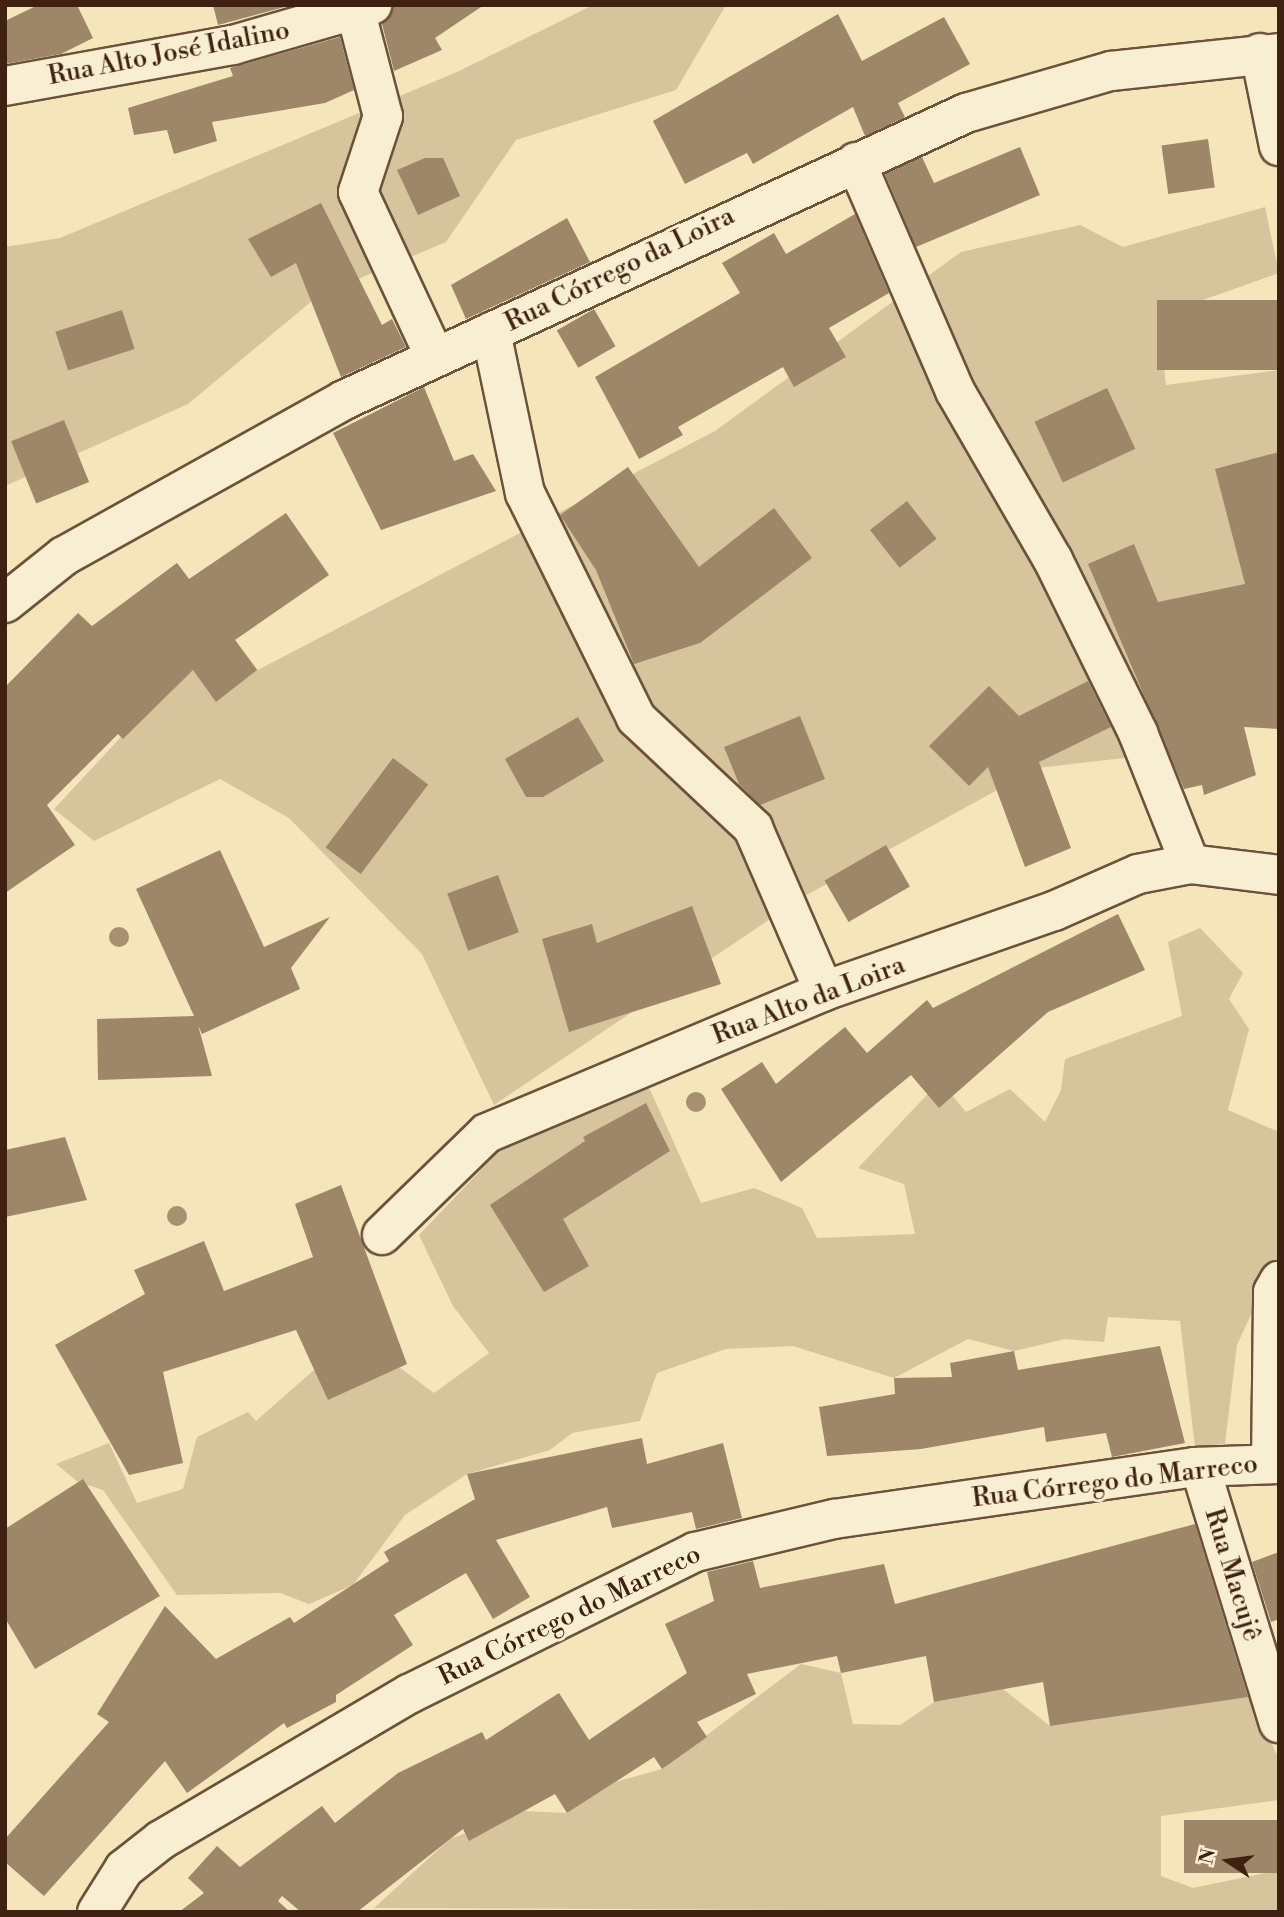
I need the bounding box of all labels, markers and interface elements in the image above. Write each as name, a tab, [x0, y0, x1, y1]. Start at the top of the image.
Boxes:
street label: Rua Alto José Idalino	[46, 15, 292, 93]
street label: Rua Córrego da Loira	[500, 201, 740, 339]
street label: Rua Alto da Loira	[708, 950, 910, 1052]
street label: Rua Córrego do Marreco	[970, 1449, 1260, 1515]
street label: Rua Macujê	[1197, 1505, 1267, 1645]
street label: Rua Córrego do Marreco	[434, 1539, 706, 1693]
north arrow	[1193, 1826, 1263, 1896]
text: N	[1194, 1846, 1221, 1866]

